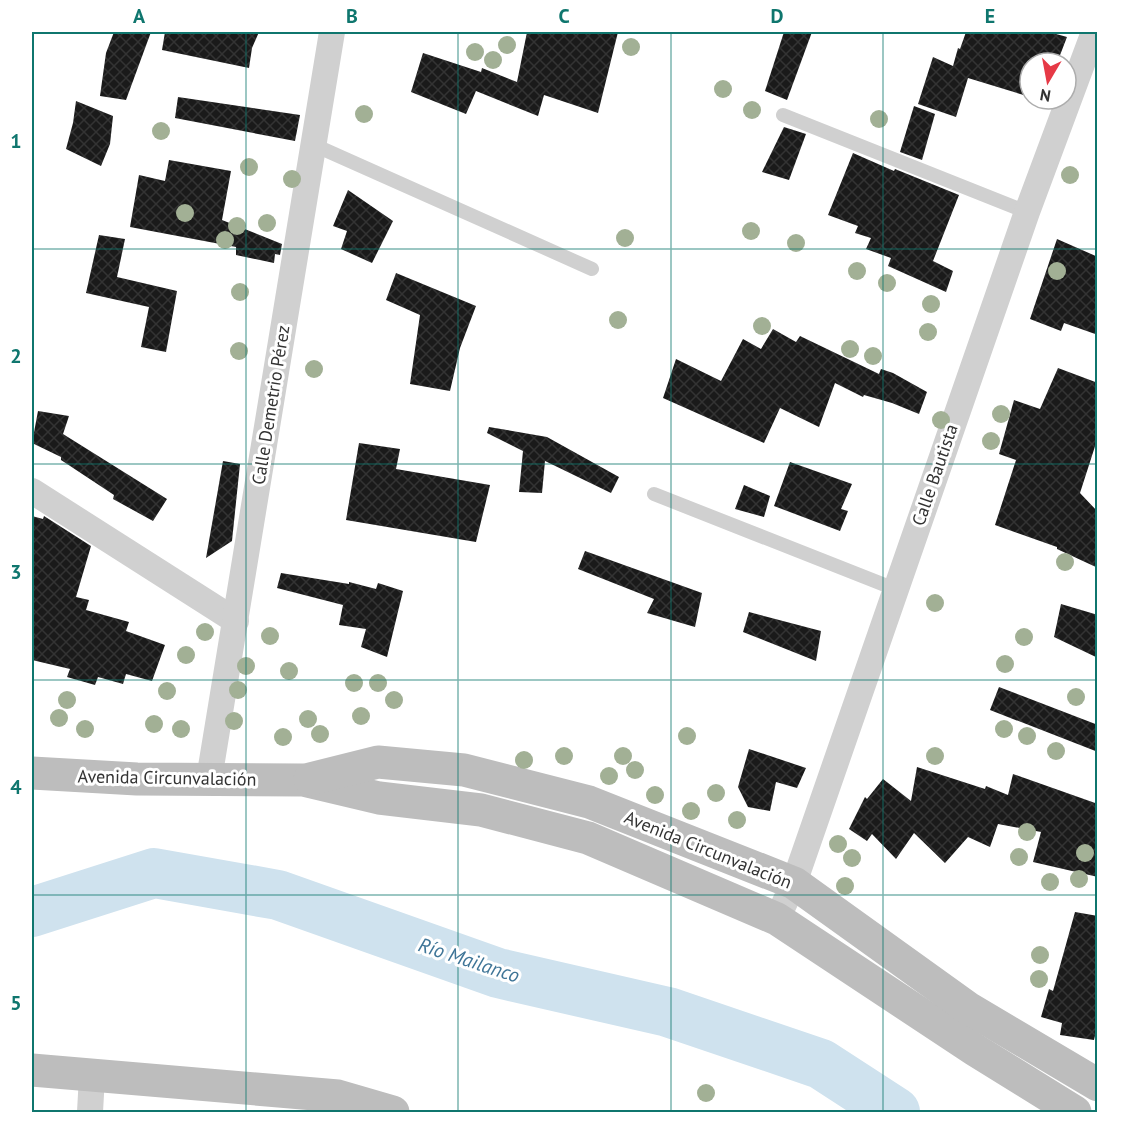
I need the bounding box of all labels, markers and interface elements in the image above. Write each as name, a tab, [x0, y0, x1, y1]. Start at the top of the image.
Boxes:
text: A	[133, 3, 146, 29]
text: B	[346, 3, 358, 29]
text: C	[558, 3, 570, 29]
text: D	[771, 3, 784, 29]
text: E	[985, 3, 995, 29]
north arrow	[1018, 51, 1078, 111]
text: N	[1038, 85, 1052, 107]
text: 1	[10, 128, 22, 154]
street label: Calle Demetrio Pérez	[247, 324, 294, 486]
text: 2	[10, 343, 22, 369]
street label: Calle Bautista	[906, 421, 963, 529]
text: 3	[10, 559, 22, 585]
street label: Avenida Circunvalación	[77, 764, 257, 791]
text: 4	[10, 774, 22, 800]
street label: Avenida Circunvalación	[621, 805, 795, 894]
water label: Río Mailanco	[415, 931, 523, 989]
text: 5	[10, 990, 22, 1016]

